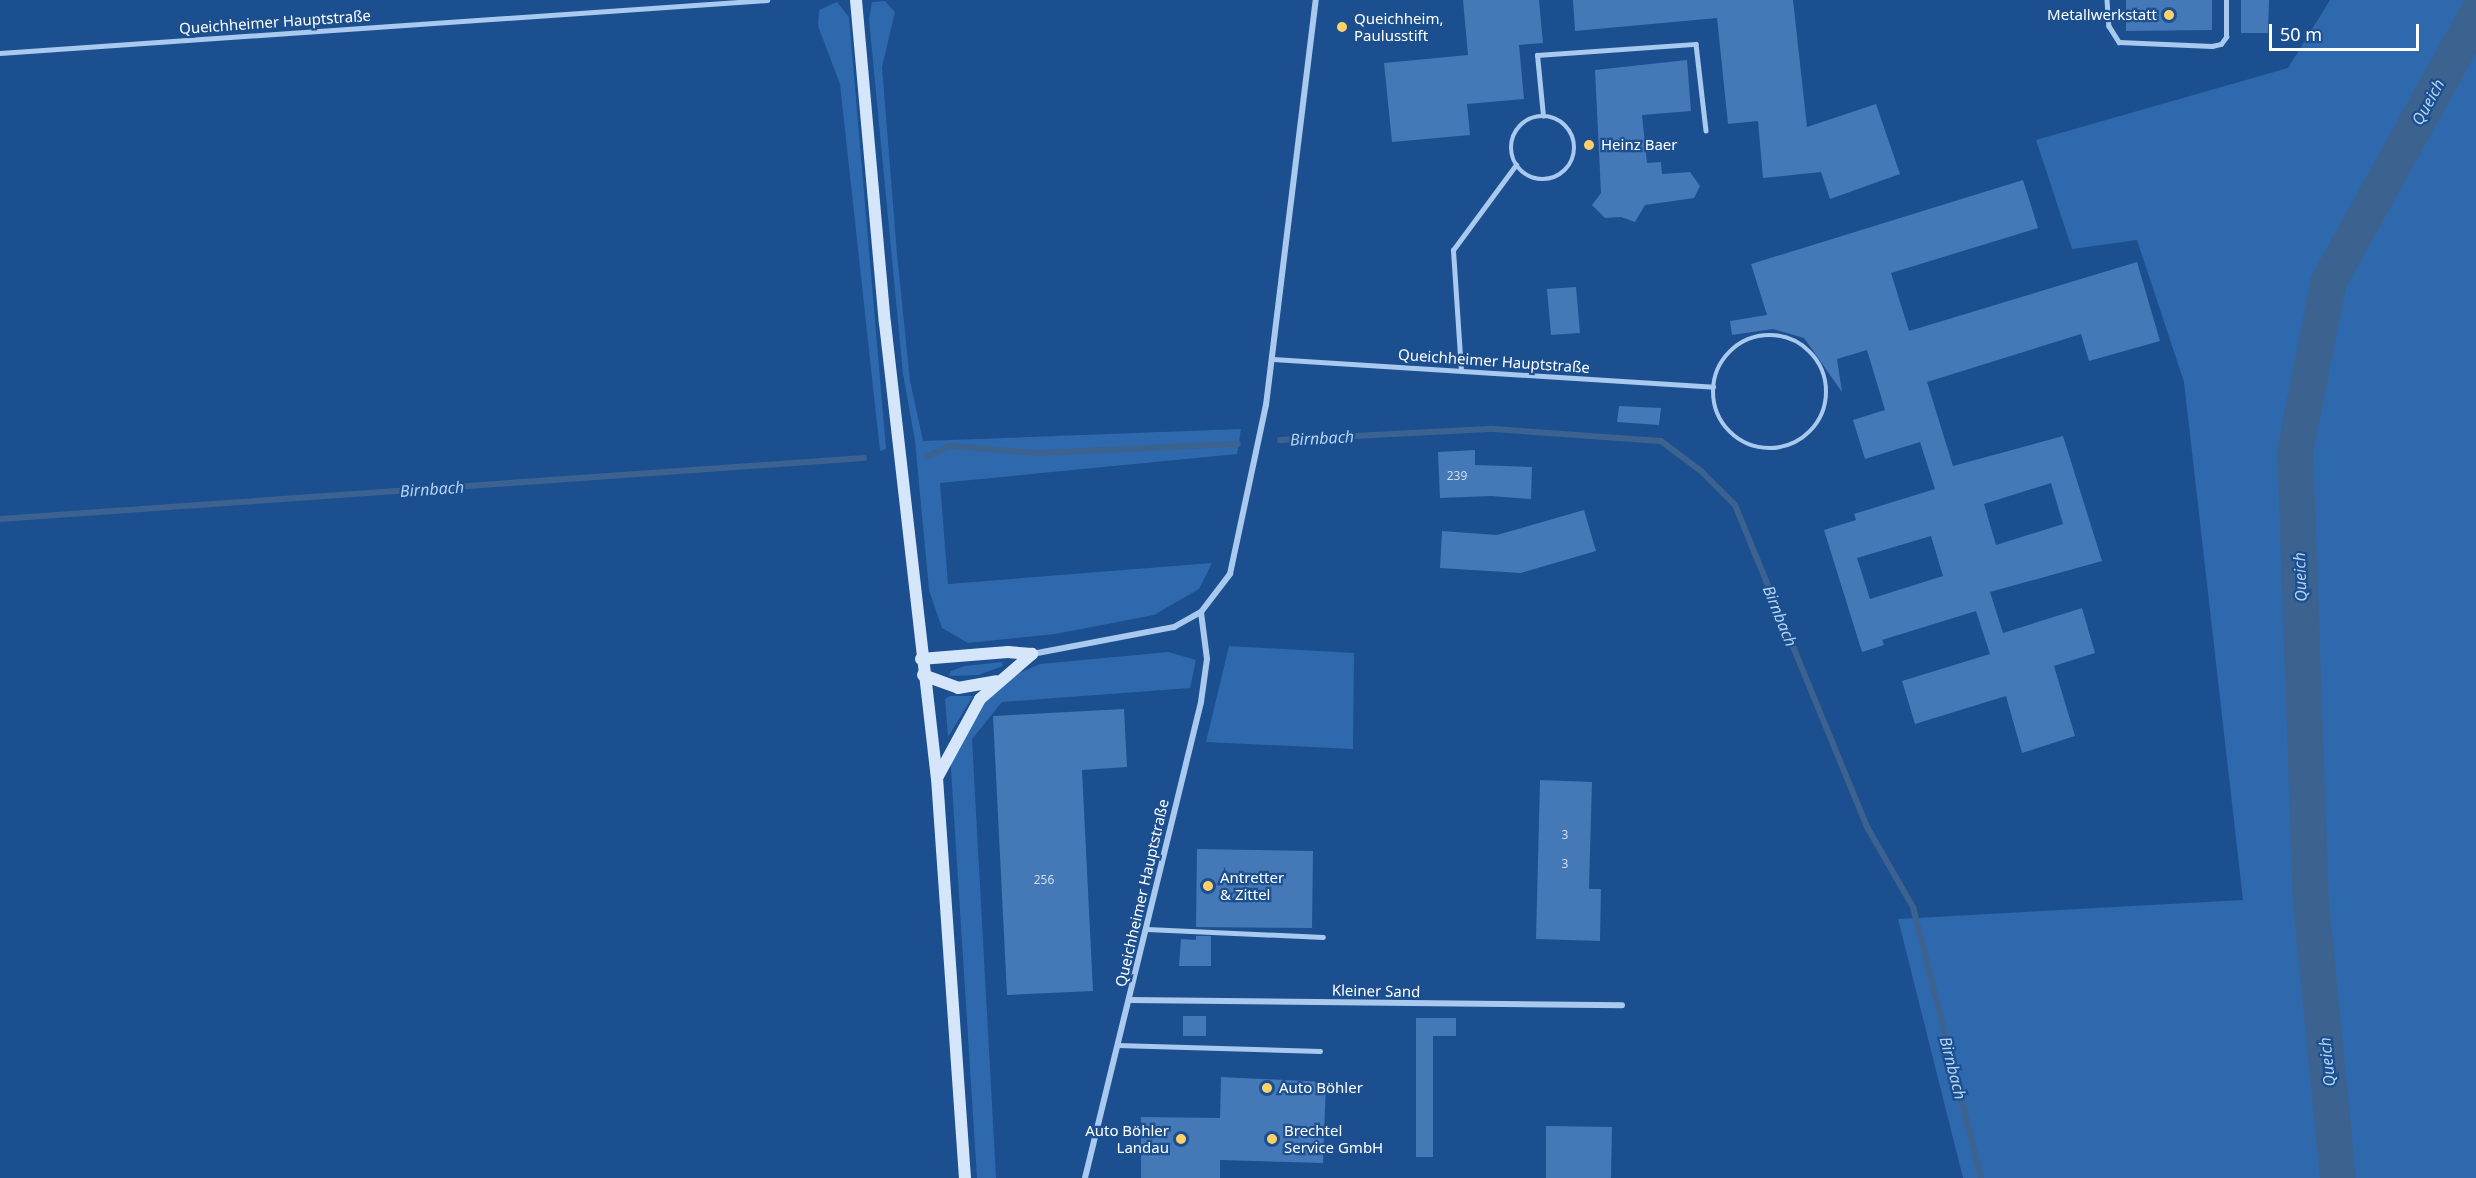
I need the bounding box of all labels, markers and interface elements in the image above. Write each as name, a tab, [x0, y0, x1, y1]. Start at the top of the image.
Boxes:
street label: Queichheimer Hauptstraße	[178, 6, 372, 38]
place label: Metallwerkstatt	[2047, 6, 2157, 24]
marker: Metallwerkstatt	[2162, 8, 2176, 22]
place label: Queichheim, Paulusstift	[1354, 9, 1443, 44]
scale bar	[2272, 12, 2422, 50]
marker: Queichheim, Paulusstift	[1335, 20, 1349, 34]
text: 50 m	[2280, 22, 2322, 46]
water label: Queich	[2408, 76, 2448, 128]
place label: Heinz Baer	[1601, 136, 1677, 154]
marker: Heinz Baer	[1582, 138, 1596, 152]
street label: Queichheimer Hauptstraße	[1397, 345, 1591, 377]
water label: Birnbach	[1289, 427, 1355, 449]
house number: 239	[1447, 469, 1467, 483]
water label: Birnbach	[399, 477, 465, 501]
water label: Queich	[2290, 552, 2310, 602]
water label: Birnbach	[1759, 583, 1801, 649]
street label: Queichheimer Hauptstraße	[1112, 797, 1172, 989]
house number: 3	[1562, 828, 1568, 842]
house number: 3	[1562, 857, 1568, 871]
place label: Antretter & Zittel	[1220, 868, 1284, 903]
house number: 256	[1034, 873, 1054, 887]
marker: Antretter & Zittel	[1201, 879, 1215, 893]
street label: Kleiner Sand	[1332, 981, 1420, 1001]
water label: Birnbach	[1936, 1035, 1970, 1101]
water label: Queich	[2315, 1036, 2339, 1088]
place label: Auto Böhler	[1279, 1079, 1363, 1097]
marker: Auto Böhler	[1260, 1081, 1274, 1095]
place label: Auto Böhler Landau	[1085, 1121, 1169, 1156]
place label: Brechtel Service GmbH	[1284, 1121, 1383, 1156]
marker: Auto Böhler Landau	[1174, 1132, 1188, 1146]
marker: Brechtel Service GmbH	[1265, 1132, 1279, 1146]

